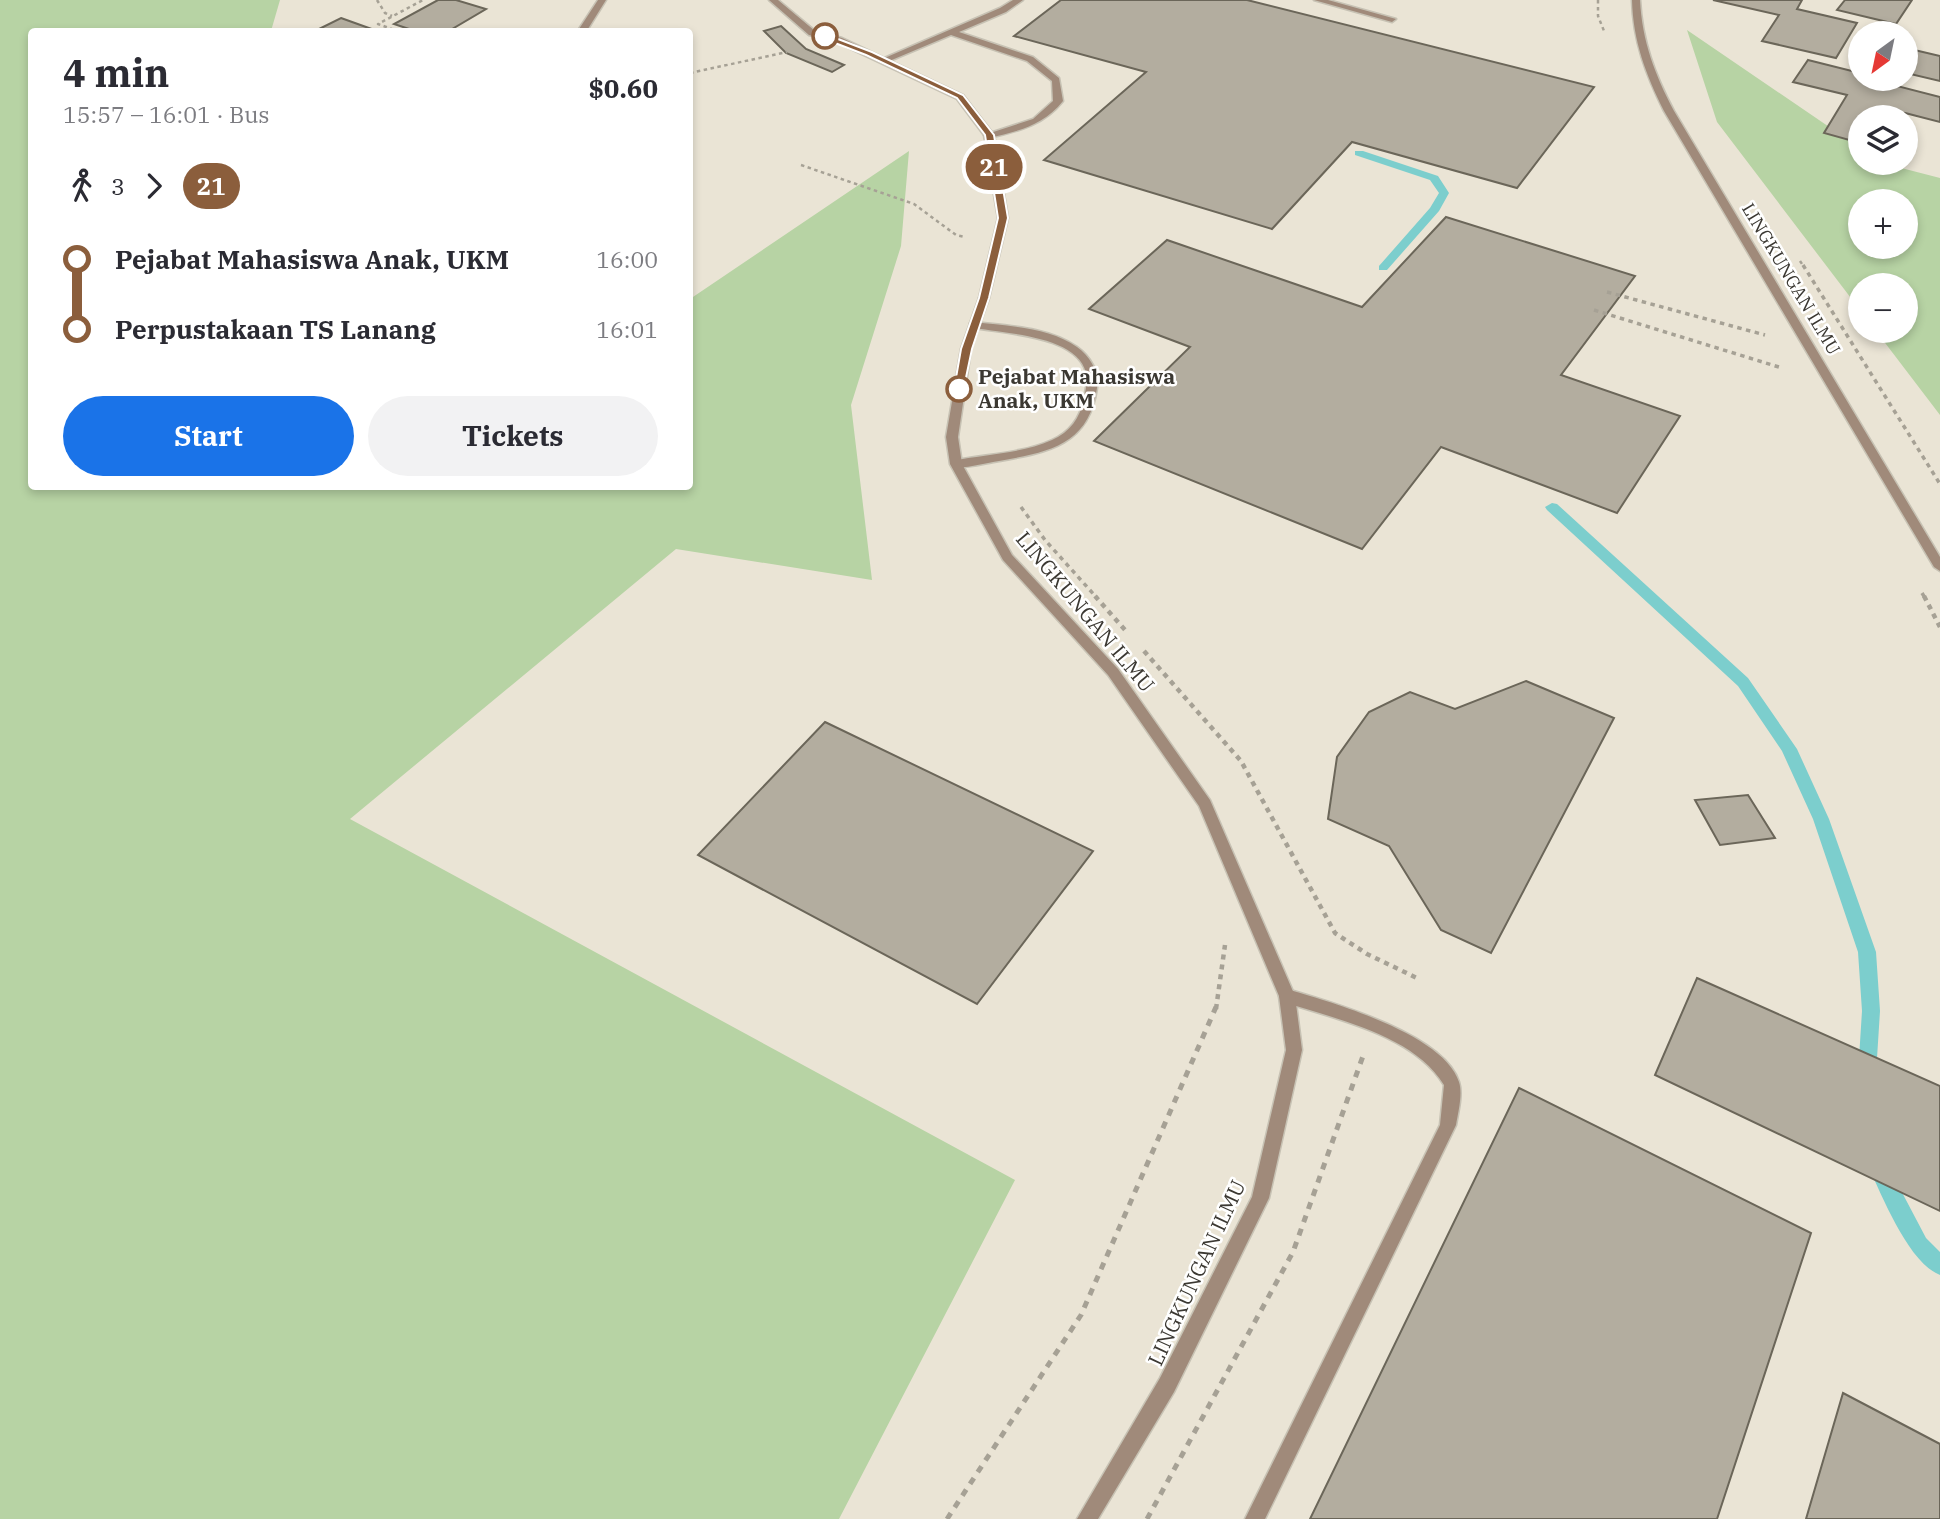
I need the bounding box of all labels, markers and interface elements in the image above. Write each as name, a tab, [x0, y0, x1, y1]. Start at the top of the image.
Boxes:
north arrow	[1848, 21, 1918, 91]
map controls	[1848, 21, 1918, 343]
unlabelled marker	[812, 23, 838, 49]
text: 4 min	[63, 48, 169, 97]
text: $0.60	[588, 71, 658, 105]
text: 15:57 – 16:01 · Bus	[63, 99, 270, 129]
button: layers	[1848, 105, 1918, 175]
line badge: 21	[962, 144, 1026, 190]
text: 21	[980, 151, 1008, 183]
icon: walk	[63, 167, 101, 205]
icon: forward	[135, 167, 173, 205]
text: 21	[197, 170, 226, 202]
text: 3	[111, 171, 125, 201]
button: +	[1848, 189, 1918, 259]
street label: LINGKUNGAN ILMU	[1737, 199, 1846, 359]
text: Pejabat Mahasiswa Anak, UKM	[115, 242, 509, 276]
text: 16:00	[596, 244, 658, 274]
button: −	[1848, 273, 1918, 343]
text: Perpustakaan TS Lanang	[115, 312, 436, 346]
text: 16:01	[596, 314, 658, 344]
place label: Pejabat Mahasiswa Anak, UKM	[978, 362, 1175, 414]
marker: Pejabat Mahasiswa Anak, UKM	[946, 376, 972, 402]
button: Start	[63, 396, 354, 476]
button: Tickets	[368, 396, 658, 476]
street label: LINGKUNGAN ILMU	[1010, 525, 1161, 698]
street label: LINGKUNGAN ILMU	[1141, 1175, 1251, 1370]

